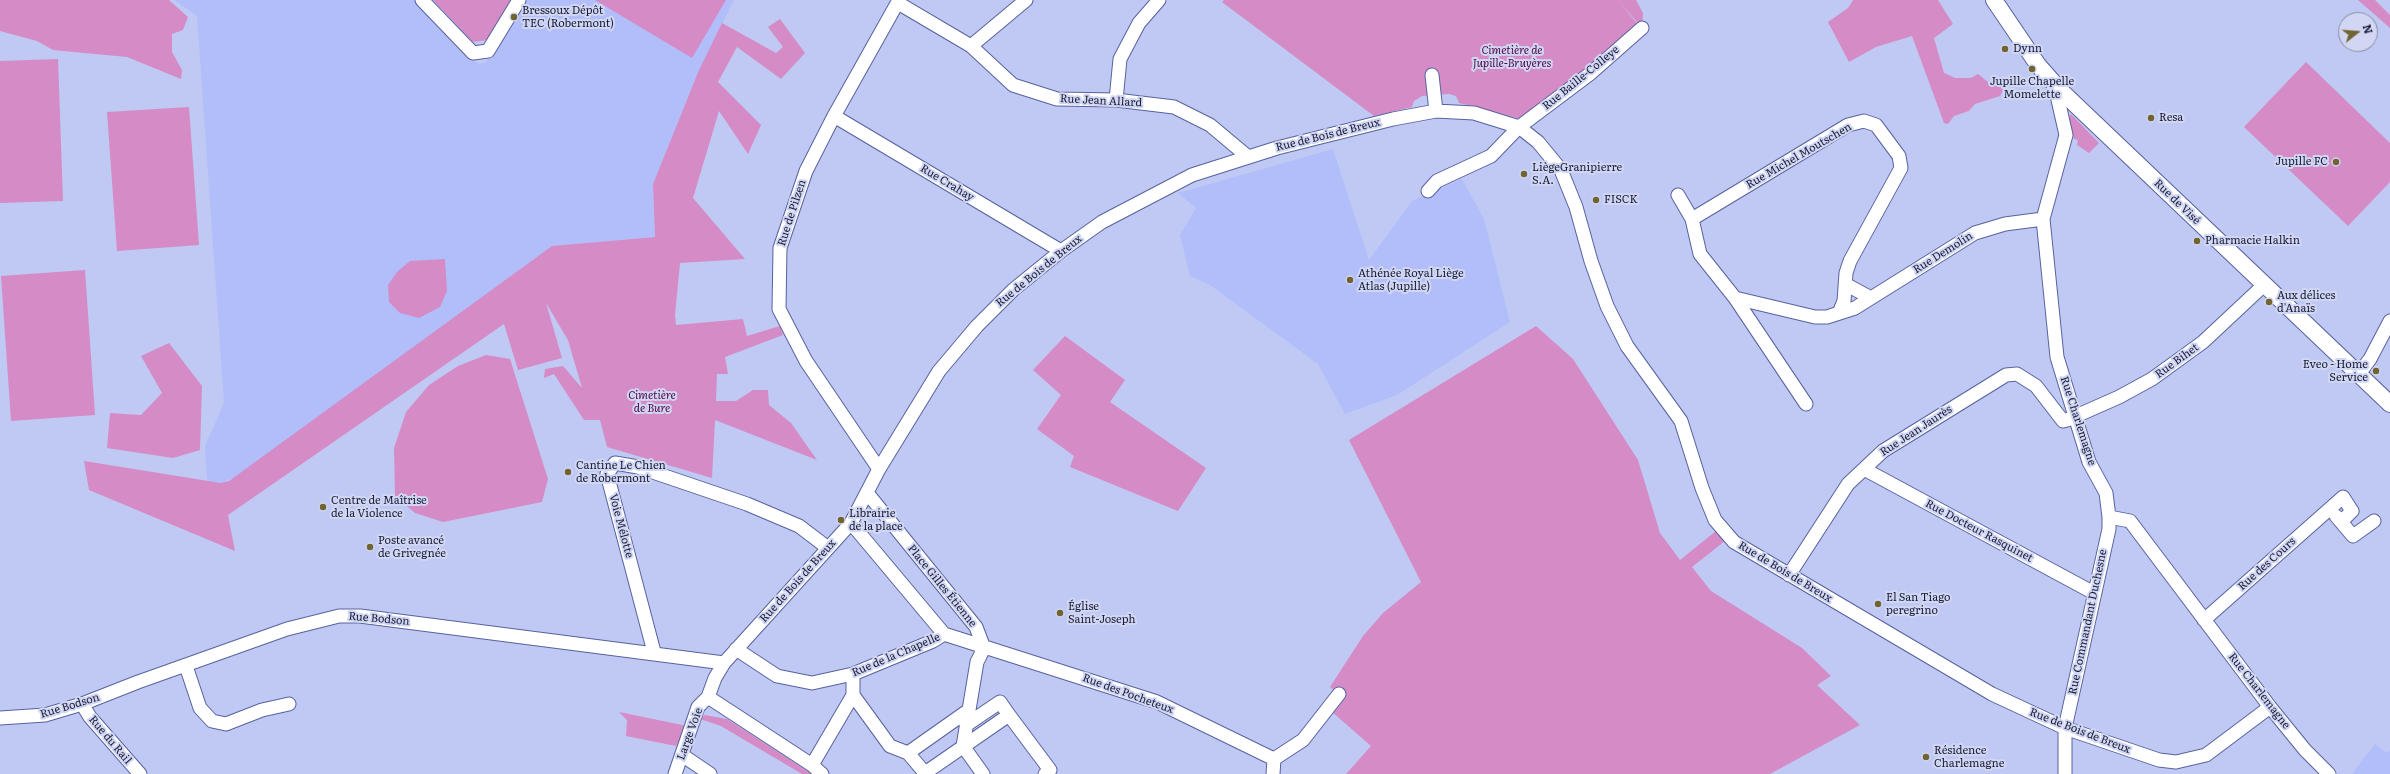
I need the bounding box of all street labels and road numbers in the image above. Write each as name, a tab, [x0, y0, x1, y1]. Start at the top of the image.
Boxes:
street label: Rue Baille-Colleye	[1540, 43, 1622, 113]
street label: Rue Jean Allard	[1060, 92, 1142, 110]
street label: Rue de Bois de Breux	[1274, 116, 1382, 154]
street label: Rue Michel Moutschen	[1744, 120, 1854, 192]
street label: Rue Crahay	[918, 162, 976, 204]
street label: Rue de Visé	[2151, 177, 2203, 227]
street label: Rue de Pilzen	[775, 178, 809, 248]
street label: Rue Demolin	[1911, 229, 1975, 277]
street label: Rue de Bois de Breux	[993, 232, 1085, 310]
street label: Rue Bihet	[2153, 341, 2201, 381]
street label: Rue Charlemagne	[2057, 375, 2099, 467]
street label: Rue Jean Jaurès	[1878, 403, 1954, 459]
street label: Voie Mélotte	[606, 493, 636, 559]
street label: Rue Docteur Rasquinet	[1923, 497, 2035, 565]
street label: Rue des Cours	[2235, 535, 2299, 593]
street label: Rue de Bois de Breux	[757, 537, 839, 625]
street label: Rue de Bois de Breux	[1736, 539, 1834, 605]
street label: Place Gilles Étienne	[905, 542, 979, 630]
street label: Rue Commandant Duchesne	[2066, 548, 2110, 696]
street label: Rue Bodson	[348, 610, 410, 628]
street label: Rue de la Chapelle	[850, 630, 942, 680]
street label: Rue Charlemagne	[2225, 650, 2293, 732]
street label: Rue des Pocheteux	[1081, 671, 1175, 717]
street label: Rue Bodson	[39, 691, 101, 721]
street label: Large Voie	[674, 706, 706, 762]
street label: Rue de Bois de Breux	[2028, 706, 2132, 756]
street label: Rue du Rail	[86, 713, 134, 767]

